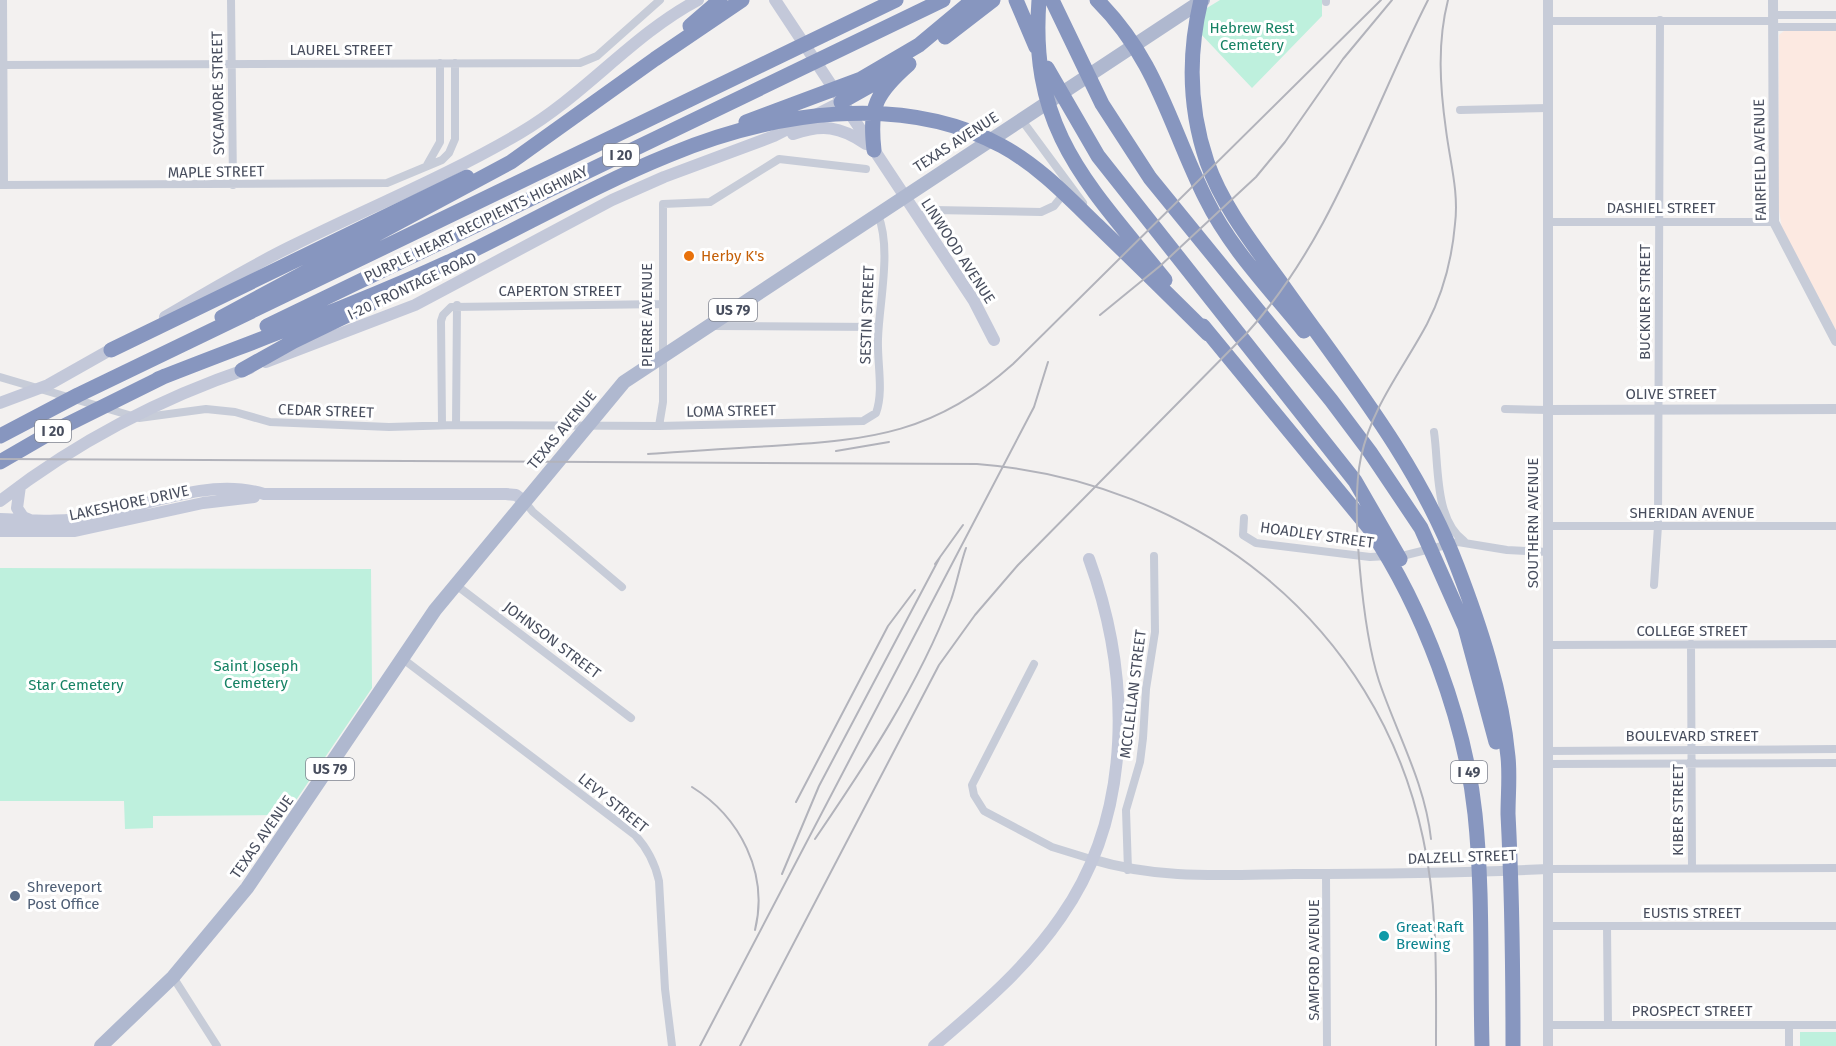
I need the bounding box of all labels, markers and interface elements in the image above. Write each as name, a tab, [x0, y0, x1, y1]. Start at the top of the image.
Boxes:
park label: Hebrew Rest Cemetery	[1210, 19, 1295, 54]
street label: SYCAMORE STREET	[208, 31, 228, 155]
street label: LAUREL STREET	[290, 41, 393, 59]
street label: FAIRFIELD AVENUE	[1750, 99, 1770, 221]
street label: TEXAS AVENUE	[910, 108, 1002, 176]
road number: I 20	[603, 144, 639, 166]
street label: PURPLE HEART RECIPIENTS HIGHWAY	[361, 161, 592, 286]
street label: MAPLE STREET	[167, 162, 265, 182]
street label: LINWOOD AVENUE	[917, 195, 999, 307]
street label: DASHIEL STREET	[1607, 199, 1716, 217]
street label: BUCKNER STREET	[1636, 244, 1654, 360]
place label: Herby K's	[701, 247, 764, 265]
street label: I-20 FRONTAGE ROAD	[344, 248, 480, 324]
marker: Herby K's	[682, 249, 696, 263]
street label: PIERRE AVENUE	[638, 263, 656, 367]
street label: SESTIN STREET	[856, 265, 878, 365]
street label: CAPERTON STREET	[499, 282, 622, 300]
road number: US 79	[709, 299, 757, 321]
street label: OLIVE STREET	[1625, 385, 1717, 403]
street label: TEXAS AVENUE	[524, 387, 600, 473]
street label: CEDAR STREET	[278, 400, 375, 422]
street label: LOMA STREET	[686, 401, 776, 421]
road number: I 20	[35, 420, 71, 442]
street label: SOUTHERN AVENUE	[1524, 458, 1542, 588]
street label: LAKESHORE DRIVE	[67, 481, 191, 525]
street label: SHERIDAN AVENUE	[1629, 504, 1755, 522]
street label: HOADLEY STREET	[1259, 518, 1375, 552]
street label: JOHNSON STREET	[500, 598, 604, 682]
street label: COLLEGE STREET	[1636, 622, 1748, 640]
street label: MCCLELLAN STREET	[1116, 628, 1150, 759]
park label: Saint Joseph Cemetery	[214, 657, 298, 692]
park label: Star Cemetery	[28, 676, 124, 694]
street label: BOULEVARD STREET	[1626, 727, 1759, 745]
road number: US 79	[306, 758, 354, 780]
road number: I 49	[1451, 761, 1487, 783]
street label: KIBER STREET	[1669, 764, 1687, 856]
street label: LEVY STREET	[574, 769, 652, 837]
street label: TEXAS AVENUE	[227, 792, 297, 882]
street label: DALZELL STREET	[1407, 846, 1517, 868]
place label: Shreveport Post Office	[27, 878, 102, 913]
marker: Shreveport Post Office	[8, 889, 22, 903]
street label: SAMFORD AVENUE	[1305, 899, 1323, 1021]
street label: EUSTIS STREET	[1643, 904, 1741, 922]
place label: Great Raft Brewing	[1396, 918, 1464, 953]
marker: Great Raft Brewing	[1377, 929, 1391, 943]
street label: PROSPECT STREET	[1631, 1002, 1753, 1020]

